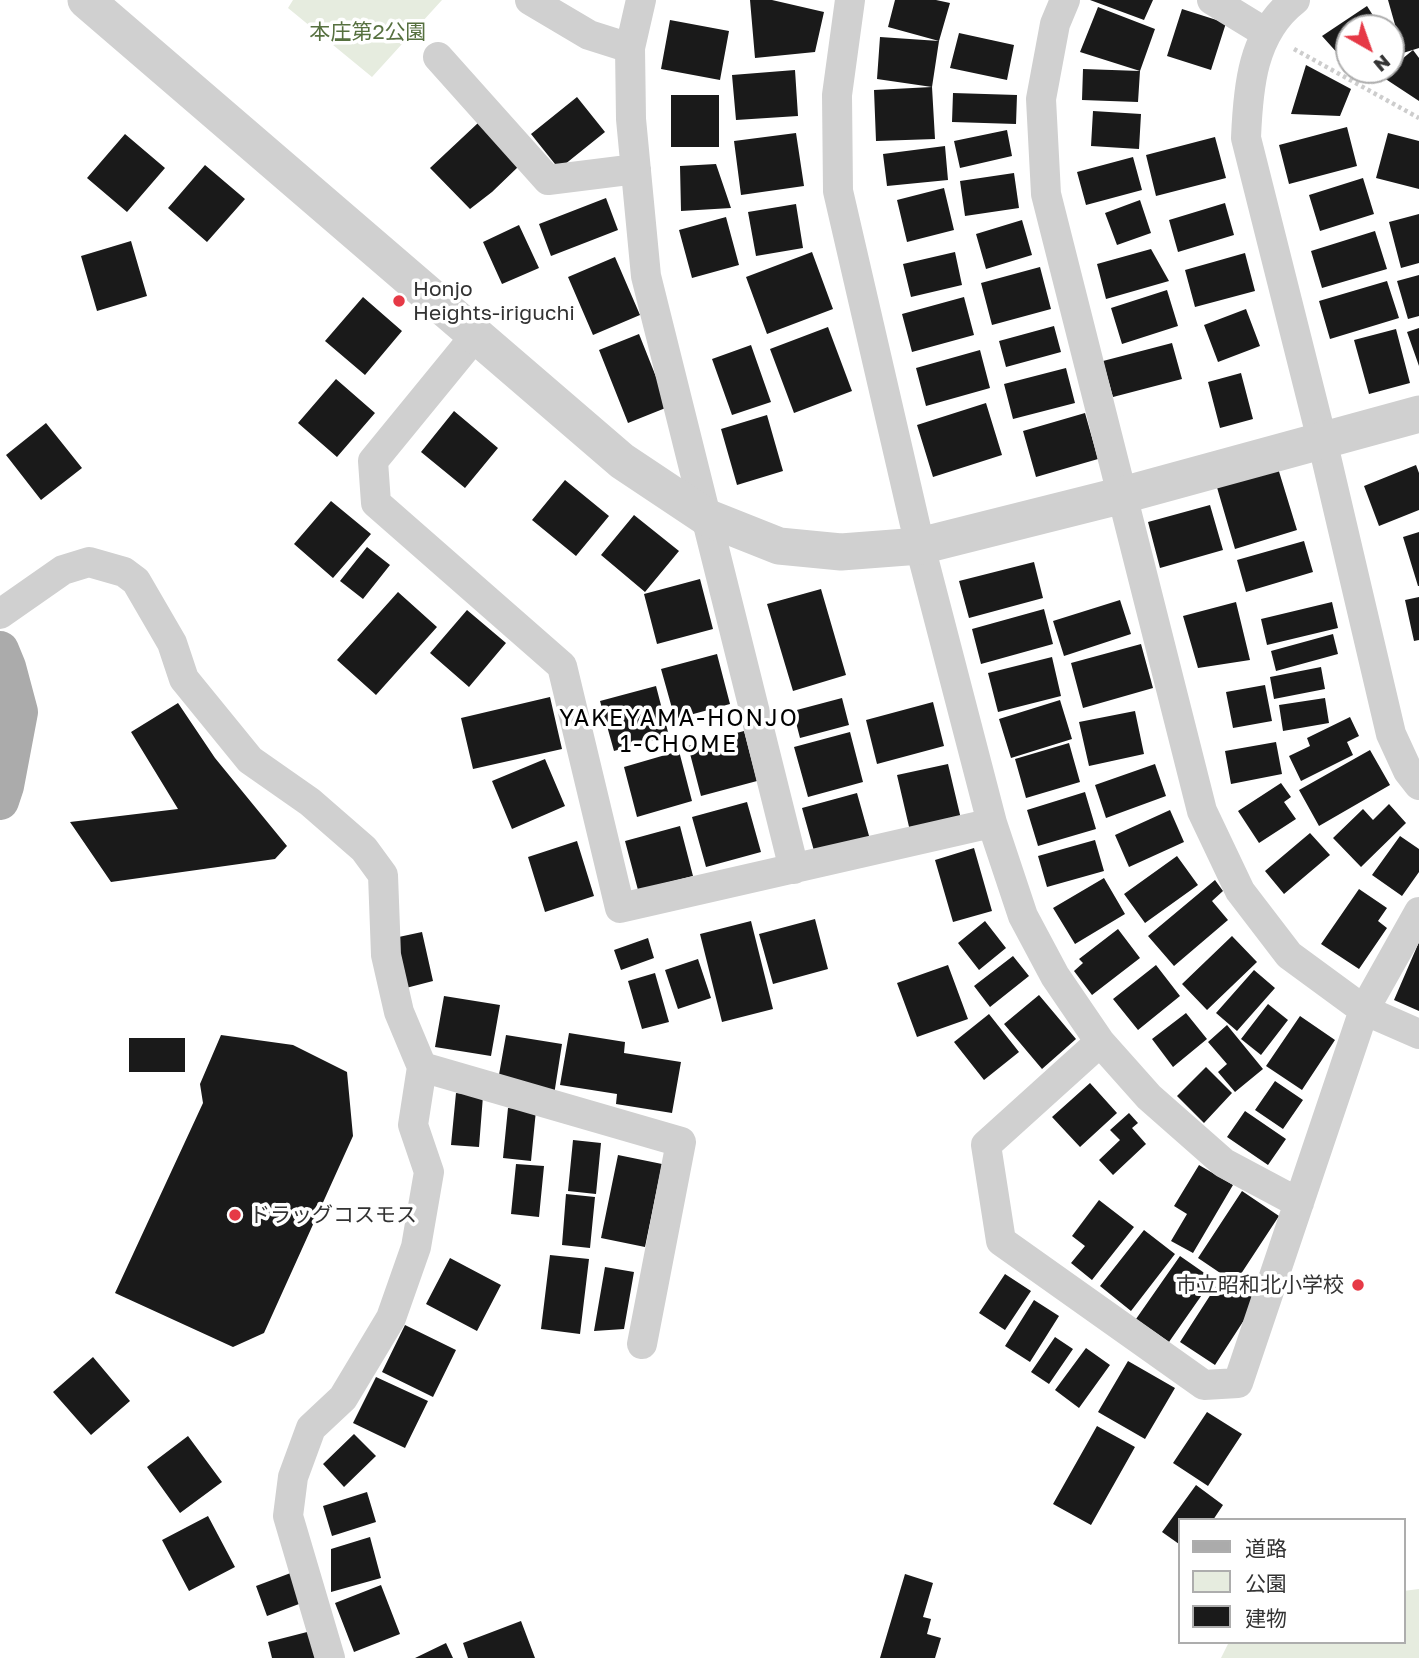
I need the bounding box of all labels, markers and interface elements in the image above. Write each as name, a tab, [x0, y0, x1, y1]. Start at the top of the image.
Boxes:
north arrow	[1335, 14, 1405, 84]
park label: 本庄第2公園	[309, 19, 427, 45]
text: N	[1370, 50, 1395, 77]
place label: Honjo Heights-iriguchi	[413, 276, 575, 326]
marker: Honjo Heights-iriguchi	[391, 293, 407, 309]
district label: YAKEYAMA-HONJO 1-CHOME	[561, 705, 797, 759]
place label: ドラッグコスモス	[249, 1202, 417, 1228]
marker: ドラッグコスモス	[227, 1207, 243, 1223]
place label: 市立昭和北小学校	[1176, 1272, 1344, 1298]
marker: 市立昭和北小学校	[1350, 1277, 1366, 1293]
legend	[1178, 1518, 1405, 1644]
text: 道路	[1245, 1535, 1287, 1561]
text: 公園	[1245, 1570, 1287, 1596]
text: 建物	[1245, 1605, 1287, 1631]

